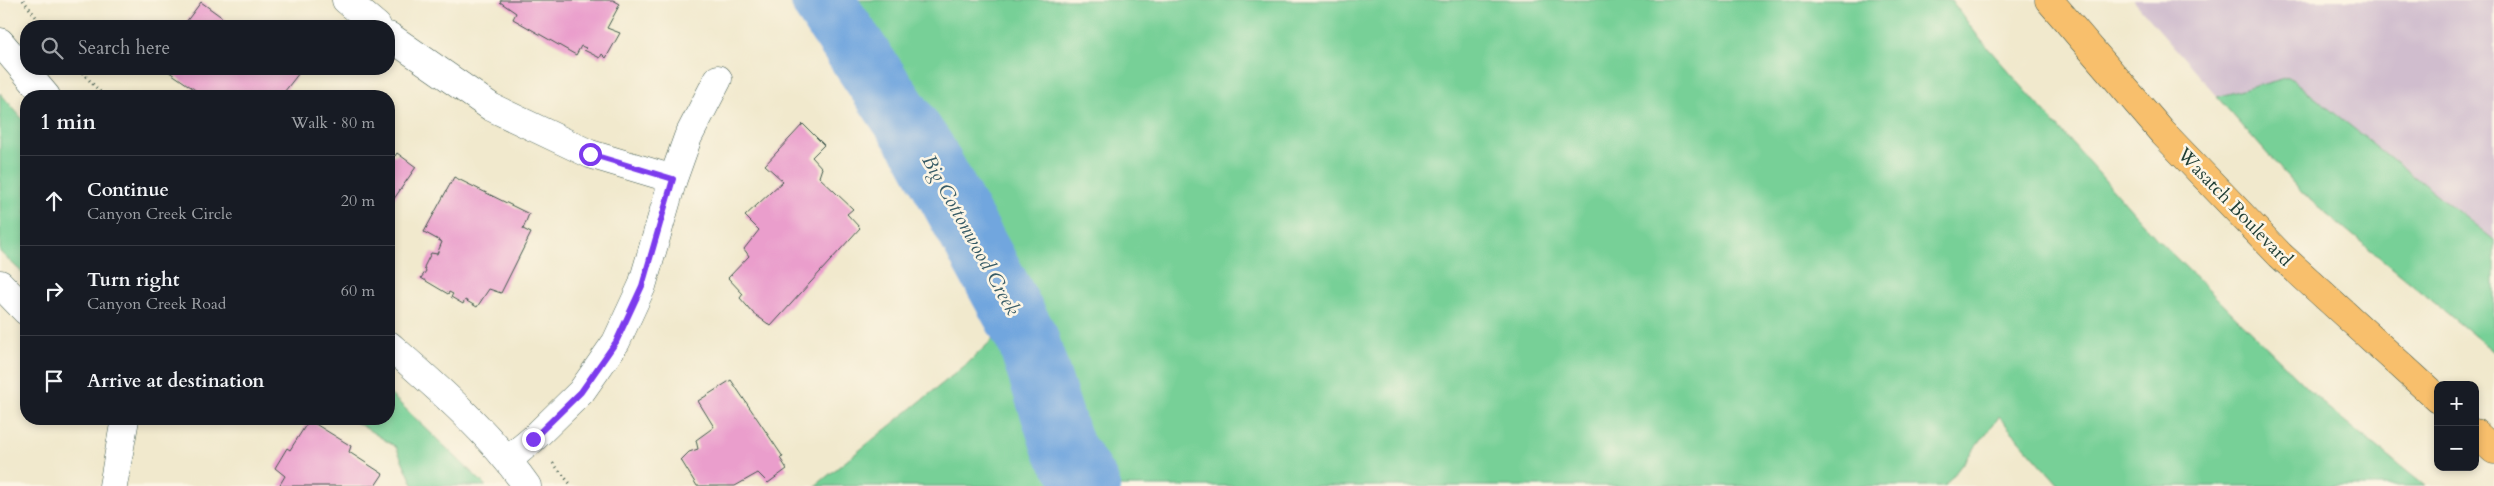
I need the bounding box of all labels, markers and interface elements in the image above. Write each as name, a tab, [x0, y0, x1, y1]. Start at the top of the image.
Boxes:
search box	[20, 20, 395, 75]
icon: search	[38, 34, 66, 62]
text: Search here	[78, 35, 170, 61]
text: 1 min	[40, 108, 96, 137]
text: Walk · 80 m	[291, 112, 375, 134]
street label: Wasatch Boulevard	[2171, 141, 2299, 272]
route start	[579, 143, 602, 166]
water label: Big Cottonwood Creek	[916, 150, 1026, 320]
text: Continue	[87, 177, 169, 203]
icon: ahead	[40, 187, 68, 215]
text: 20 m	[341, 190, 375, 212]
text: Canyon Creek Circle	[87, 203, 232, 225]
text: Turn right	[87, 267, 179, 293]
icon: right	[40, 277, 68, 305]
text: 60 m	[341, 280, 375, 302]
text: Canyon Creek Road	[87, 293, 226, 315]
icon: arrive	[40, 367, 68, 395]
text: Arrive at destination	[87, 368, 264, 394]
map controls	[2434, 381, 2479, 471]
button: +	[2434, 381, 2479, 426]
button: −	[2434, 426, 2479, 471]
route end	[522, 428, 545, 451]

